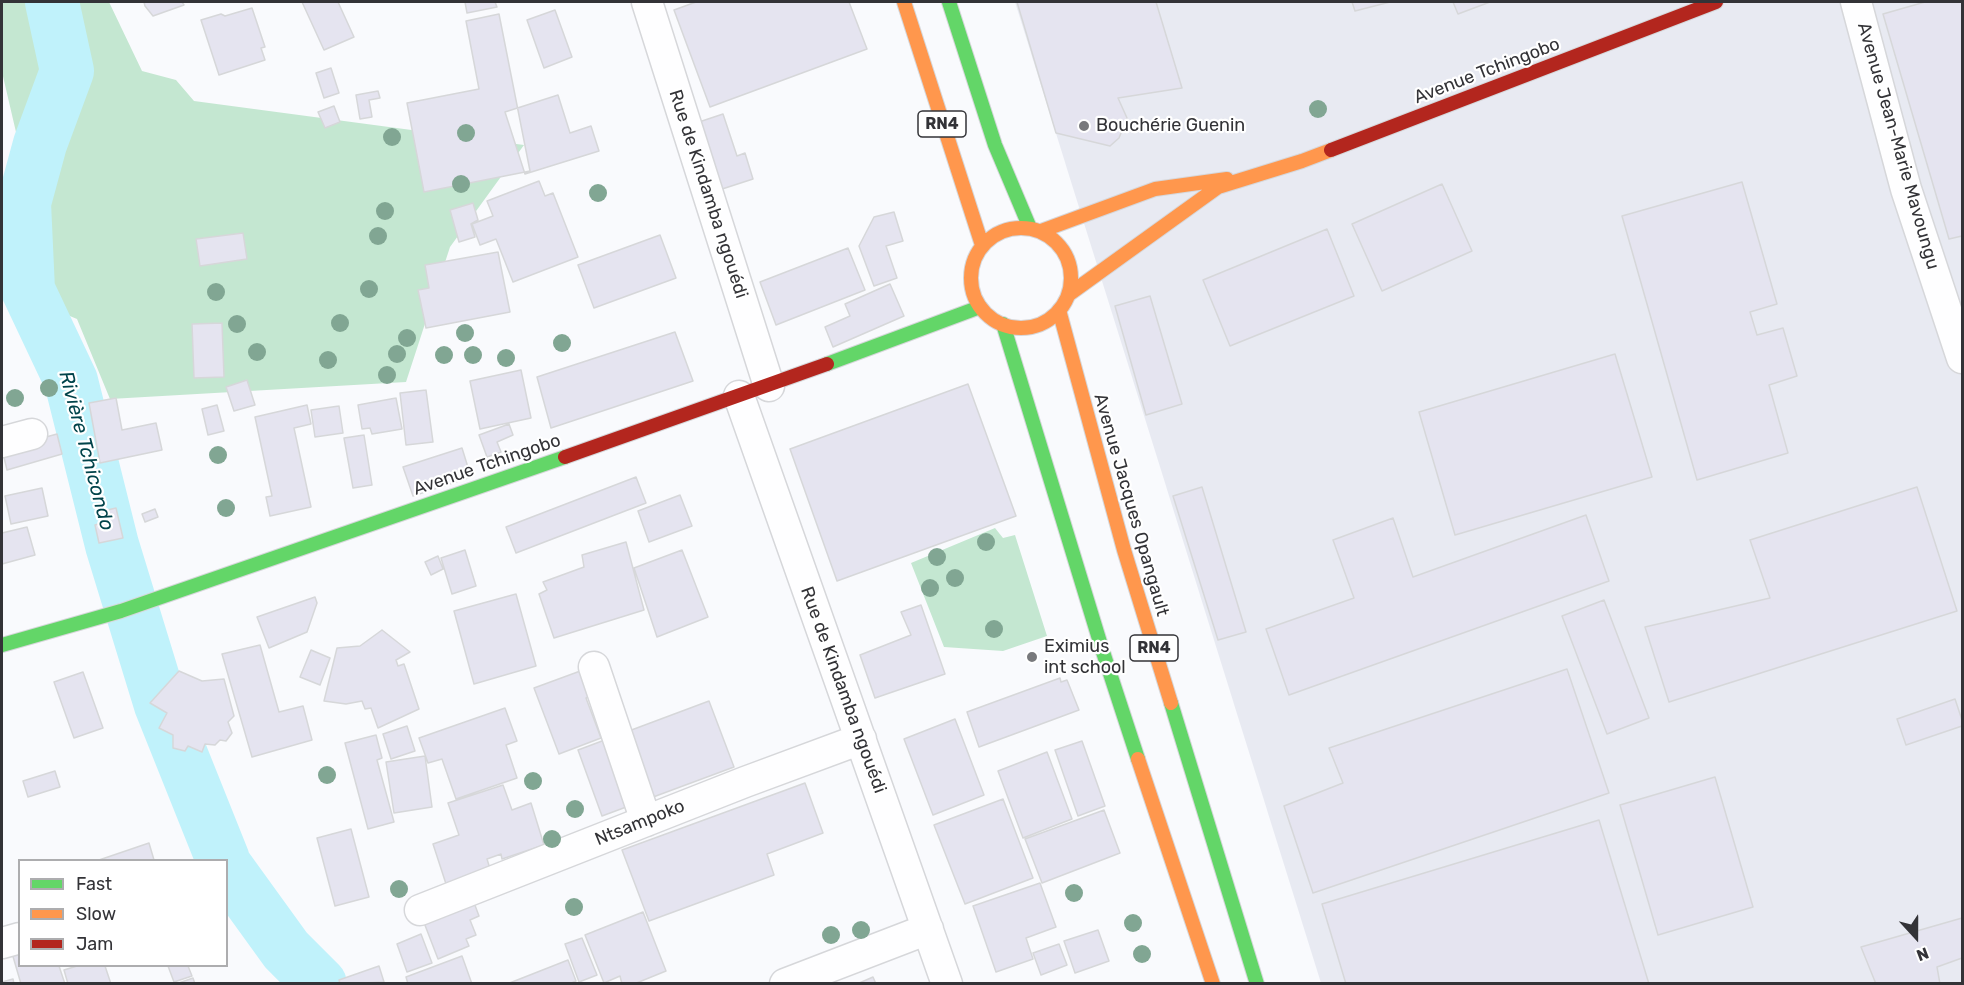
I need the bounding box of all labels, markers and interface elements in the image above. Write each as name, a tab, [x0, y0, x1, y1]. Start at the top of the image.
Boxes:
street label: Avenue Jean-Marie Mavoungu	[1852, 20, 1944, 272]
street label: Avenue Tchingobo	[1411, 33, 1563, 109]
street label: Rue de Kindamba ngouédi	[664, 87, 752, 301]
road number: RN4	[918, 111, 966, 137]
place label: Bouchérie Guenin	[1096, 115, 1245, 137]
marker: Bouchérie Guenin	[1077, 119, 1091, 133]
water label: Rivière Tchicondo	[53, 368, 119, 534]
street label: Avenue Jacques Opangault	[1089, 391, 1173, 619]
street label: Avenue Tchingobo	[410, 430, 564, 500]
street label: Rue de Kindamba ngouédi	[796, 584, 890, 796]
road number: RN4	[1130, 635, 1178, 661]
place label: Eximius int school	[1044, 636, 1126, 678]
marker: Eximius int school	[1025, 650, 1039, 664]
street label: Ntsampoko	[592, 795, 688, 851]
legend	[18, 859, 228, 967]
text: Fast	[76, 873, 112, 895]
text: Slow	[76, 903, 116, 925]
north arrow	[1886, 907, 1946, 967]
text: Jam	[76, 933, 113, 955]
text: N	[1914, 943, 1931, 965]

